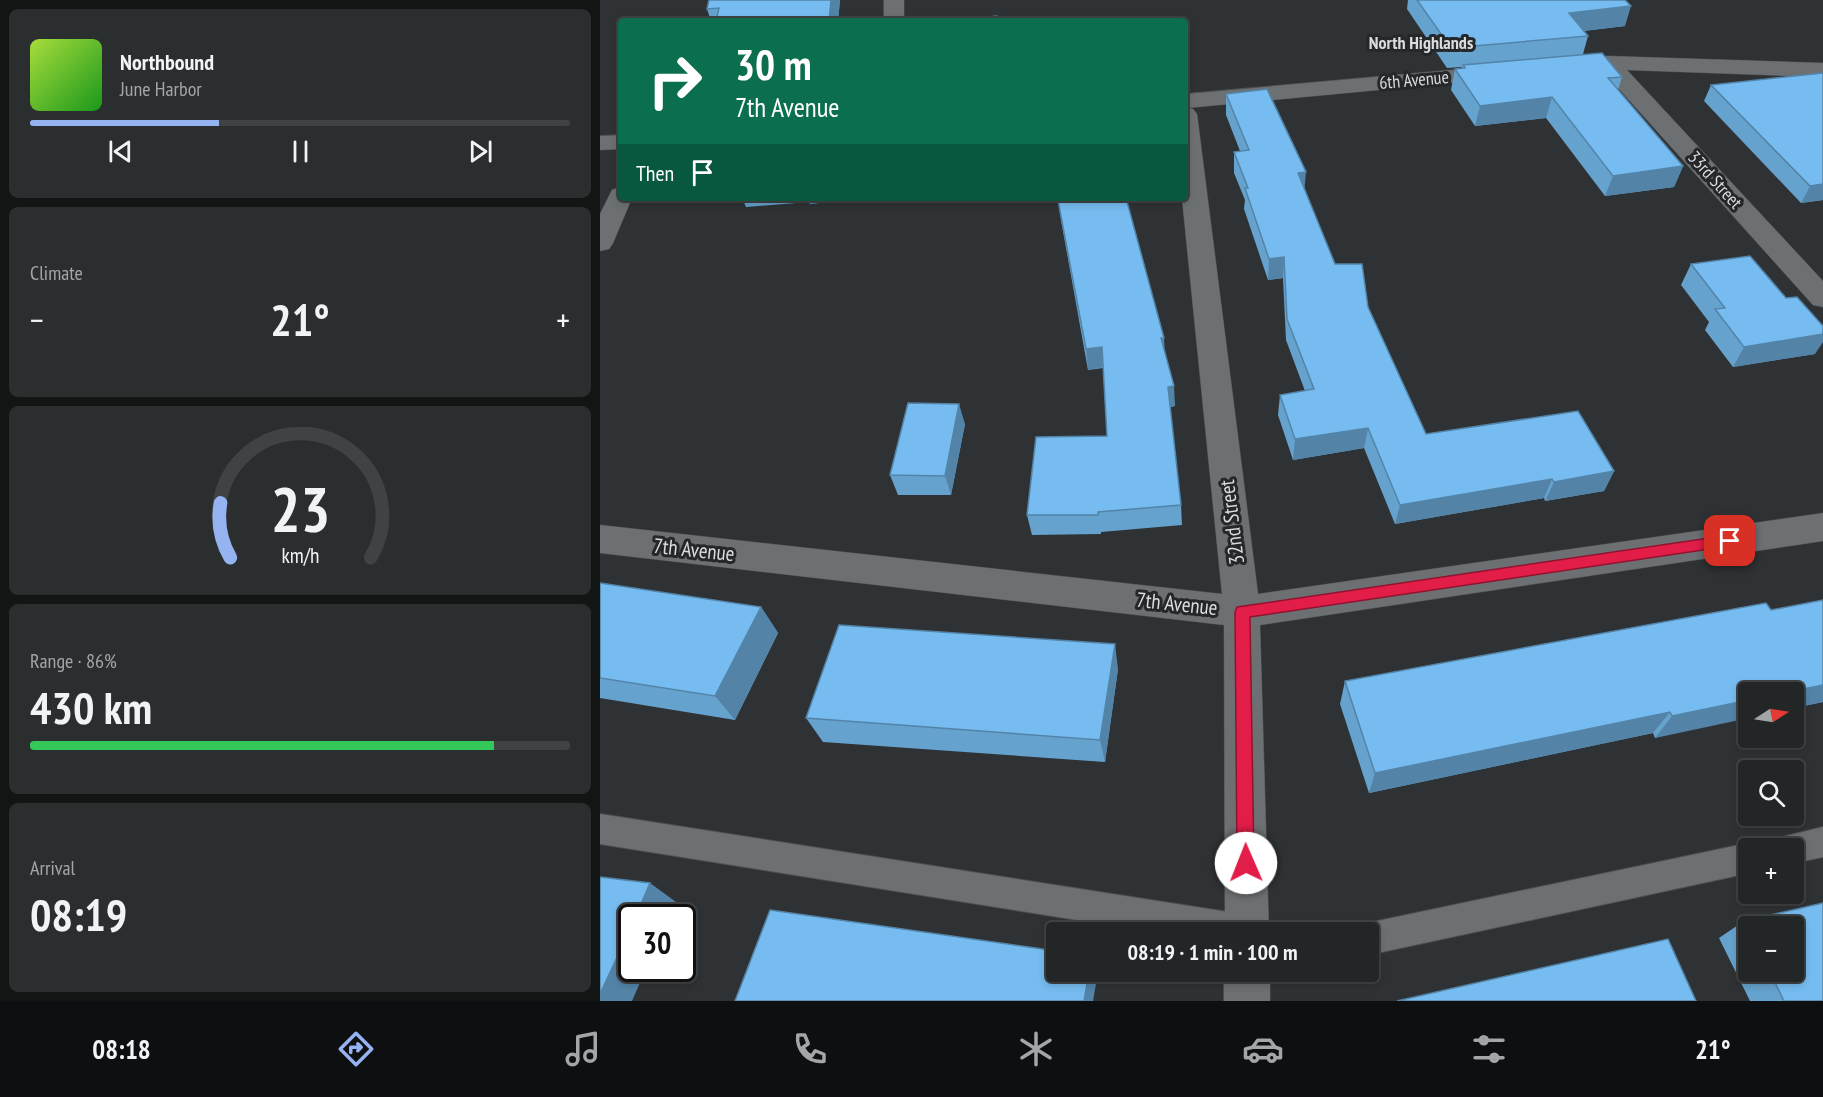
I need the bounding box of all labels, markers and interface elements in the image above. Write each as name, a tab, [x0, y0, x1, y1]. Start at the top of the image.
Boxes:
district label: North Highlands	[1369, 31, 1473, 54]
text: 30 m	[735, 37, 812, 92]
icon: right	[636, 42, 714, 120]
text: Northbound	[120, 48, 214, 76]
street label: 6th Avenue	[1378, 65, 1450, 94]
text: June Harbor	[120, 76, 202, 102]
text: 7th Avenue	[735, 90, 840, 124]
icon: previous	[104, 135, 137, 168]
icon: pause	[284, 135, 317, 168]
icon: next	[464, 135, 497, 168]
street label: 33rd Street	[1683, 146, 1747, 213]
icon: arrive	[686, 156, 719, 189]
text: Then	[636, 159, 674, 187]
text: Climate	[30, 260, 83, 286]
text: 21°	[270, 290, 330, 348]
text: −	[30, 298, 44, 341]
text: +	[556, 298, 570, 341]
text: 23	[270, 468, 330, 549]
street label: 32nd Street	[1213, 478, 1250, 566]
pin	[1704, 515, 1755, 566]
icon: arrive	[1713, 524, 1746, 557]
street label: 7th Avenue	[652, 532, 736, 567]
text: km/h	[281, 541, 319, 569]
street label: 7th Avenue	[1135, 586, 1219, 621]
text: Range · 86%	[30, 648, 117, 674]
text: 430 km	[30, 678, 152, 736]
north arrow	[1738, 682, 1804, 748]
map controls	[1738, 682, 1804, 982]
button: search	[1738, 760, 1804, 826]
position arrow	[1214, 831, 1278, 895]
button: +	[1738, 838, 1804, 904]
text: Arrival	[30, 855, 75, 881]
text: 08:19	[30, 885, 127, 943]
speed limit sign: 30	[618, 904, 696, 982]
button: −	[1738, 916, 1804, 982]
text: 08:19 · 1 min · 100 m	[1127, 938, 1298, 966]
icon: directions	[335, 1028, 377, 1070]
icon: music	[562, 1028, 604, 1070]
icon: phone	[789, 1028, 831, 1070]
icon: climate	[1015, 1028, 1057, 1070]
icon: car	[1242, 1028, 1284, 1070]
icon: filters	[1468, 1028, 1510, 1070]
text: 08:18	[92, 1032, 151, 1066]
text: 21°	[1695, 1032, 1731, 1066]

